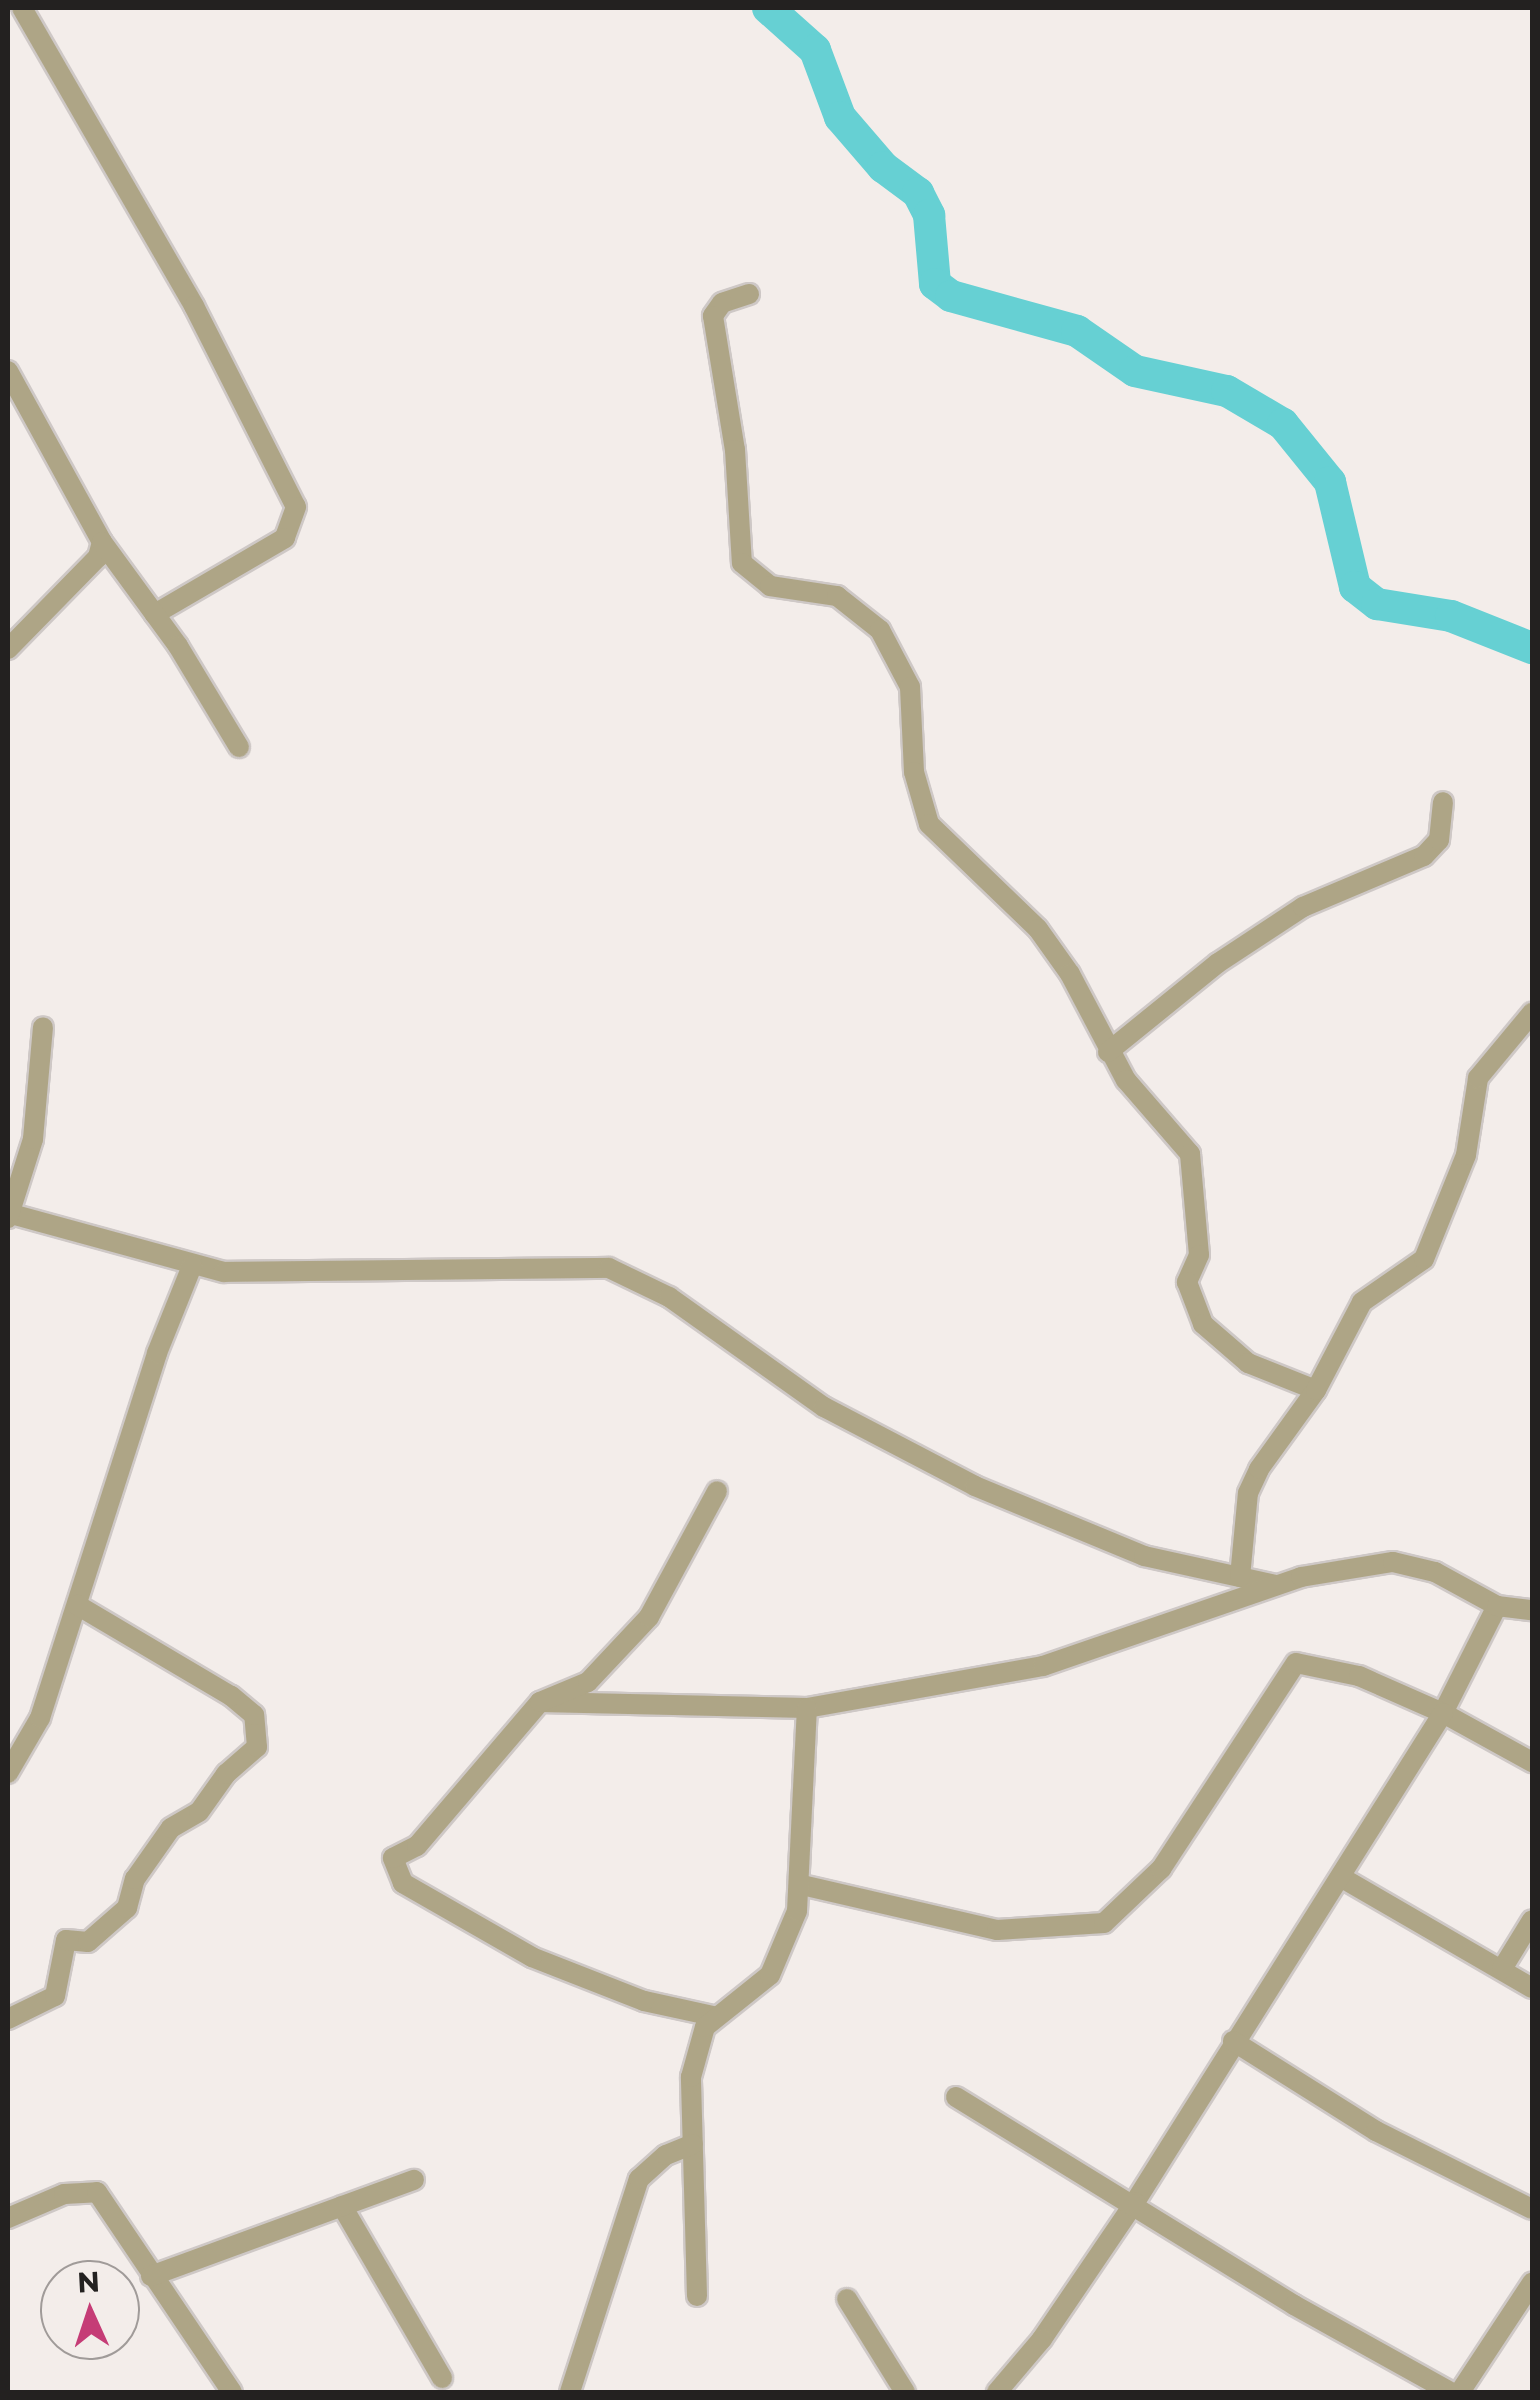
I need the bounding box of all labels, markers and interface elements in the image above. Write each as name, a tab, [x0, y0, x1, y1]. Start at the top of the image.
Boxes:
north arrow	[40, 2260, 140, 2360]
text: N	[76, 2264, 101, 2300]

